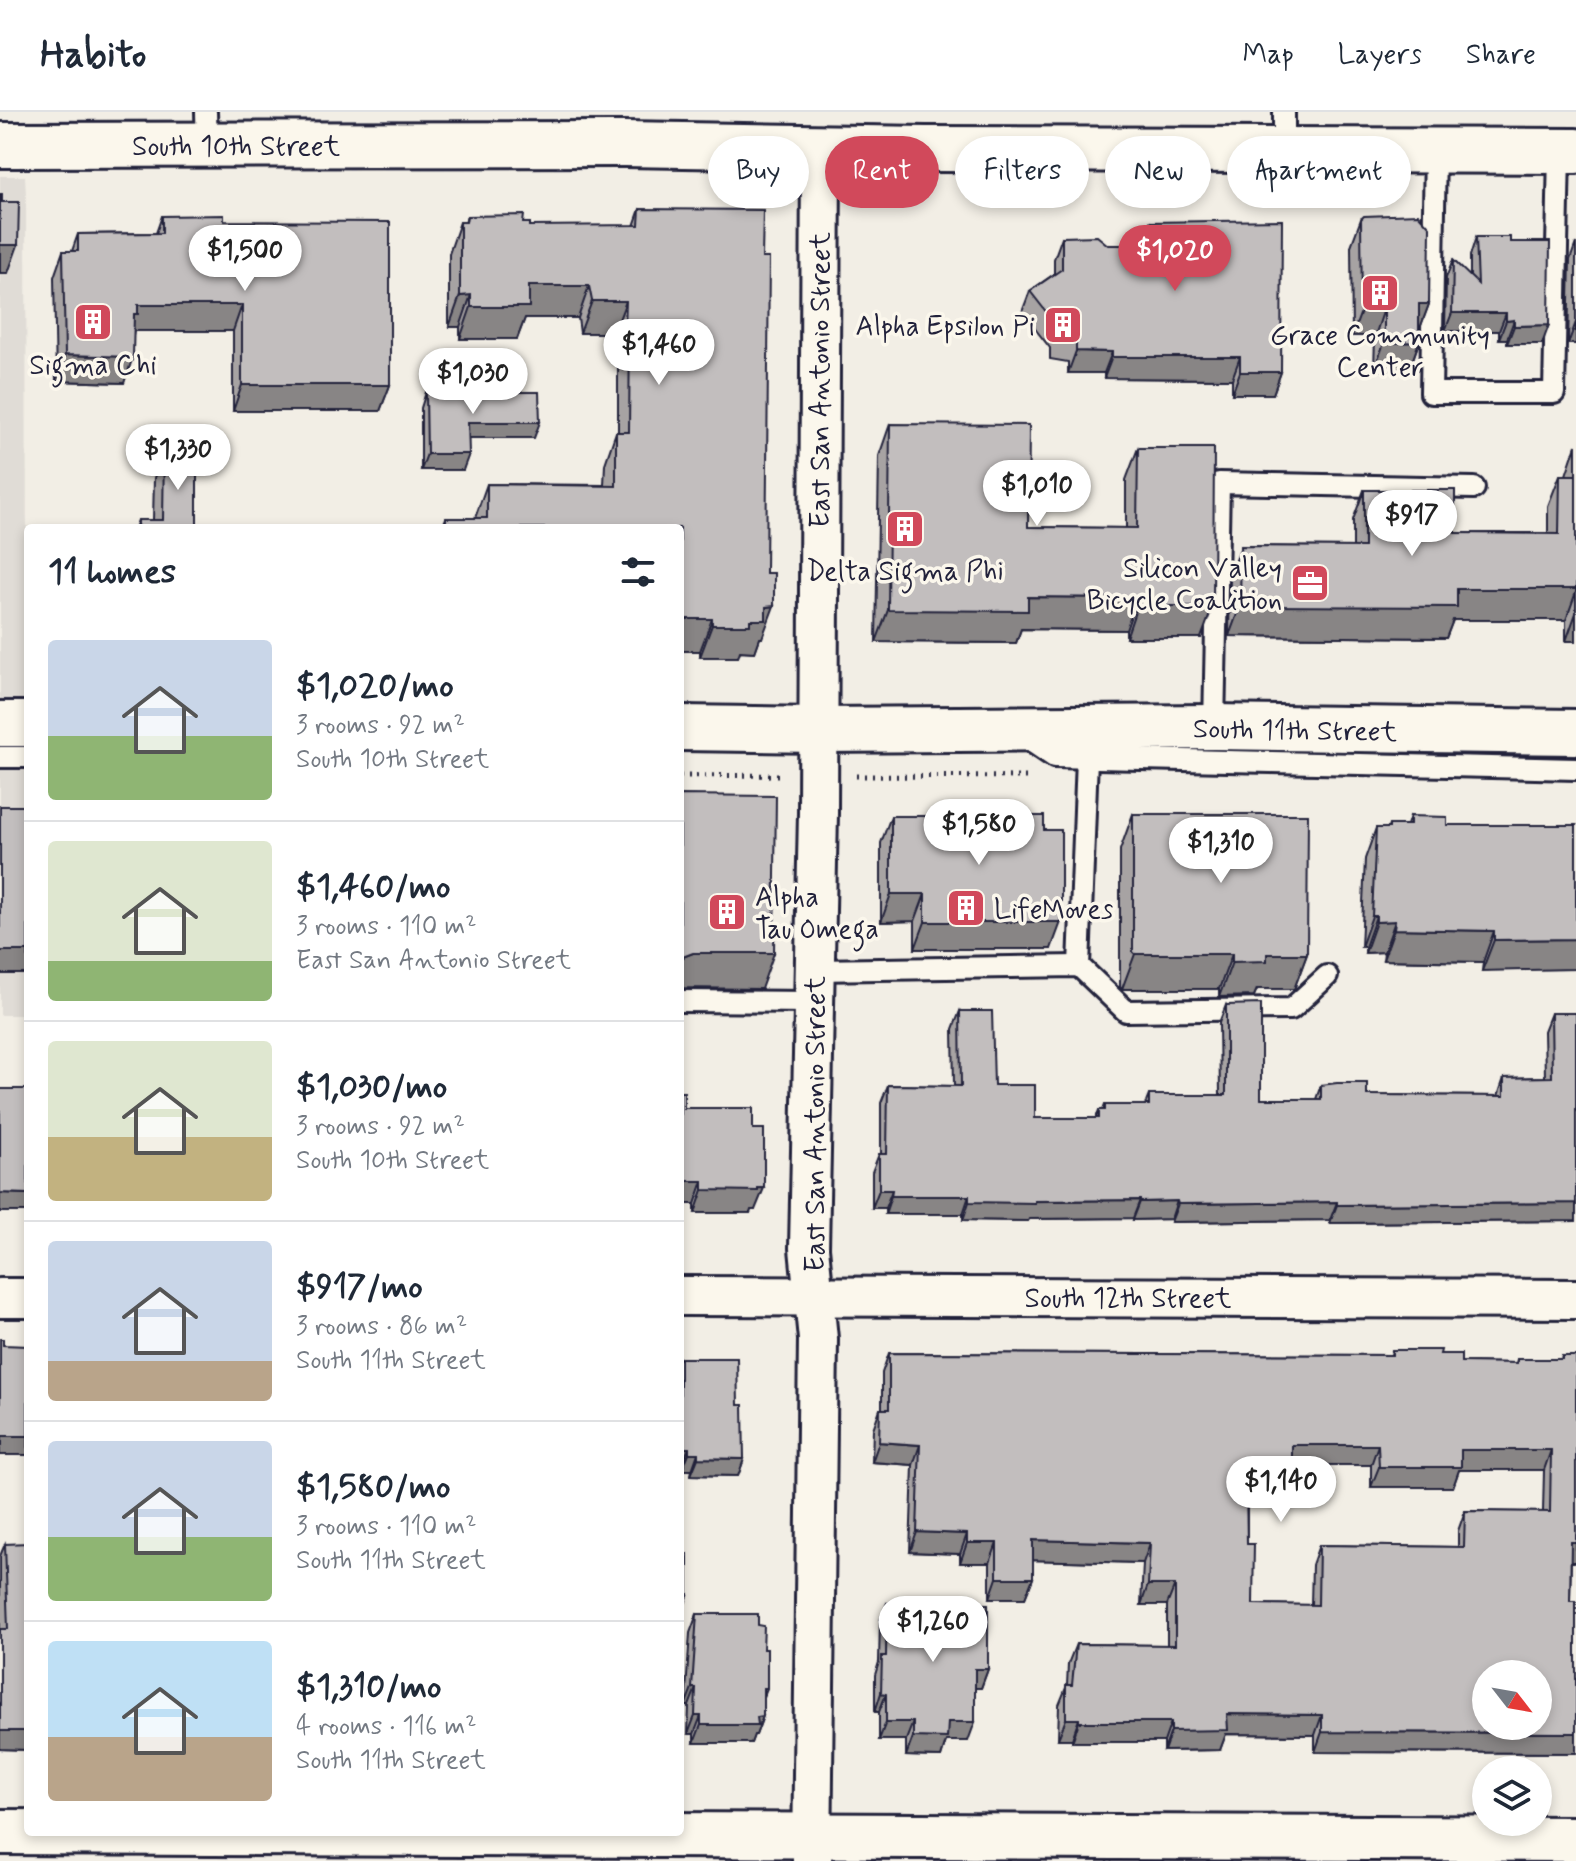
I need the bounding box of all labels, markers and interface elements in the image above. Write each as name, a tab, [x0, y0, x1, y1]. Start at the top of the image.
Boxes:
text: Habito	[40, 31, 146, 80]
text: Map	[1243, 37, 1294, 74]
text: Layers	[1338, 37, 1422, 74]
text: Share	[1466, 37, 1536, 74]
street label: South 10th Street	[132, 129, 341, 166]
chip: Buy	[708, 136, 809, 208]
chip: Rent	[825, 136, 939, 208]
chip: Filters	[955, 136, 1089, 208]
chip: New	[1105, 136, 1211, 208]
chip: Apartment	[1227, 136, 1411, 208]
pin: $1,500	[180, 225, 310, 293]
pin: $1,020	[1110, 225, 1240, 293]
street label: East San Antonio Street	[803, 231, 840, 528]
text: $1,500	[207, 234, 283, 268]
text: $1,020	[1136, 234, 1214, 268]
building icon: Grace Community Center	[1359, 272, 1401, 314]
building icon: Sigma Chi	[72, 301, 114, 343]
building icon: Alpha Epsilon Pi	[1042, 304, 1084, 346]
place label: Alpha Epsilon Pi	[856, 309, 1035, 346]
place label: Grace Community Center	[1270, 318, 1490, 387]
pin: $1,460	[594, 319, 724, 387]
text: $1,460	[621, 328, 697, 362]
place label: Sigma Chi	[29, 348, 157, 388]
pin: $1,030	[408, 348, 538, 416]
text: $1,030	[437, 357, 509, 391]
pin: $1,330	[113, 424, 243, 492]
text: $1,330	[144, 433, 212, 467]
pin: $1,010	[972, 460, 1102, 528]
text: $1,010	[1001, 469, 1073, 503]
pin: $917	[1365, 490, 1459, 558]
text: $917	[1385, 499, 1439, 533]
building icon: Delta Sigma Phi	[884, 508, 926, 550]
text: 11 homes	[48, 550, 176, 595]
icon: filters	[616, 550, 660, 594]
place label: Silicon Valley Bicycle Coalition	[1087, 551, 1282, 620]
place label: Delta Sigma Phi	[806, 554, 1004, 594]
office icon: Silicon Valley Bicycle Coalition	[1289, 562, 1331, 604]
text: $1,020/mo	[296, 664, 454, 709]
icon: home	[112, 672, 208, 768]
text: 3 rooms · 92 m²	[296, 709, 465, 743]
street label: South 11th Street	[1193, 711, 1398, 752]
text: South 10th Street	[296, 743, 489, 777]
pin: $1,580	[914, 799, 1044, 867]
text: $1,580	[942, 808, 1016, 842]
pin: $1,310	[1156, 817, 1286, 885]
text: $1,310	[1187, 826, 1255, 860]
text: $1,460/mo	[296, 865, 451, 910]
icon: home	[112, 873, 208, 969]
place label: Alpha Tau Omega	[755, 880, 879, 952]
building icon: LifeMoves	[945, 887, 987, 929]
building icon: Alpha Tau Omega	[706, 891, 748, 933]
place label: LifeMoves	[994, 892, 1113, 929]
text: 3 rooms · 110 m²	[296, 910, 477, 944]
text: East San Antonio Street	[296, 944, 571, 978]
street label: East San Antonio Street	[798, 975, 835, 1272]
text: $1,030/mo	[296, 1065, 447, 1110]
icon: home	[112, 1073, 208, 1169]
text: 3 rooms · 92 m²	[296, 1110, 465, 1144]
text: South 10th Street	[296, 1144, 489, 1178]
text: $917/mo	[296, 1265, 423, 1310]
icon: home	[112, 1273, 208, 1369]
street label: South 12th Street	[1024, 1281, 1232, 1318]
text: 3 rooms · 86 m²	[296, 1310, 467, 1344]
text: South 11th Street	[296, 1344, 486, 1378]
pin: $1,140	[1216, 1456, 1346, 1524]
text: $1,580/mo	[296, 1465, 450, 1510]
text: $1,140	[1244, 1465, 1318, 1499]
icon: home	[112, 1473, 208, 1569]
text: 3 rooms · 110 m²	[296, 1510, 477, 1544]
text: South 11th Street	[296, 1544, 486, 1578]
pin: $1,260	[868, 1596, 998, 1664]
text: $1,260	[896, 1605, 970, 1639]
north arrow	[1472, 1660, 1552, 1740]
map controls	[1472, 1660, 1552, 1836]
text: $1,310/mo	[296, 1665, 442, 1710]
icon: home	[112, 1673, 208, 1769]
text: 4 rooms · 116 m²	[296, 1710, 477, 1744]
text: South 11th Street	[296, 1744, 486, 1778]
button: layers	[1472, 1756, 1552, 1836]

